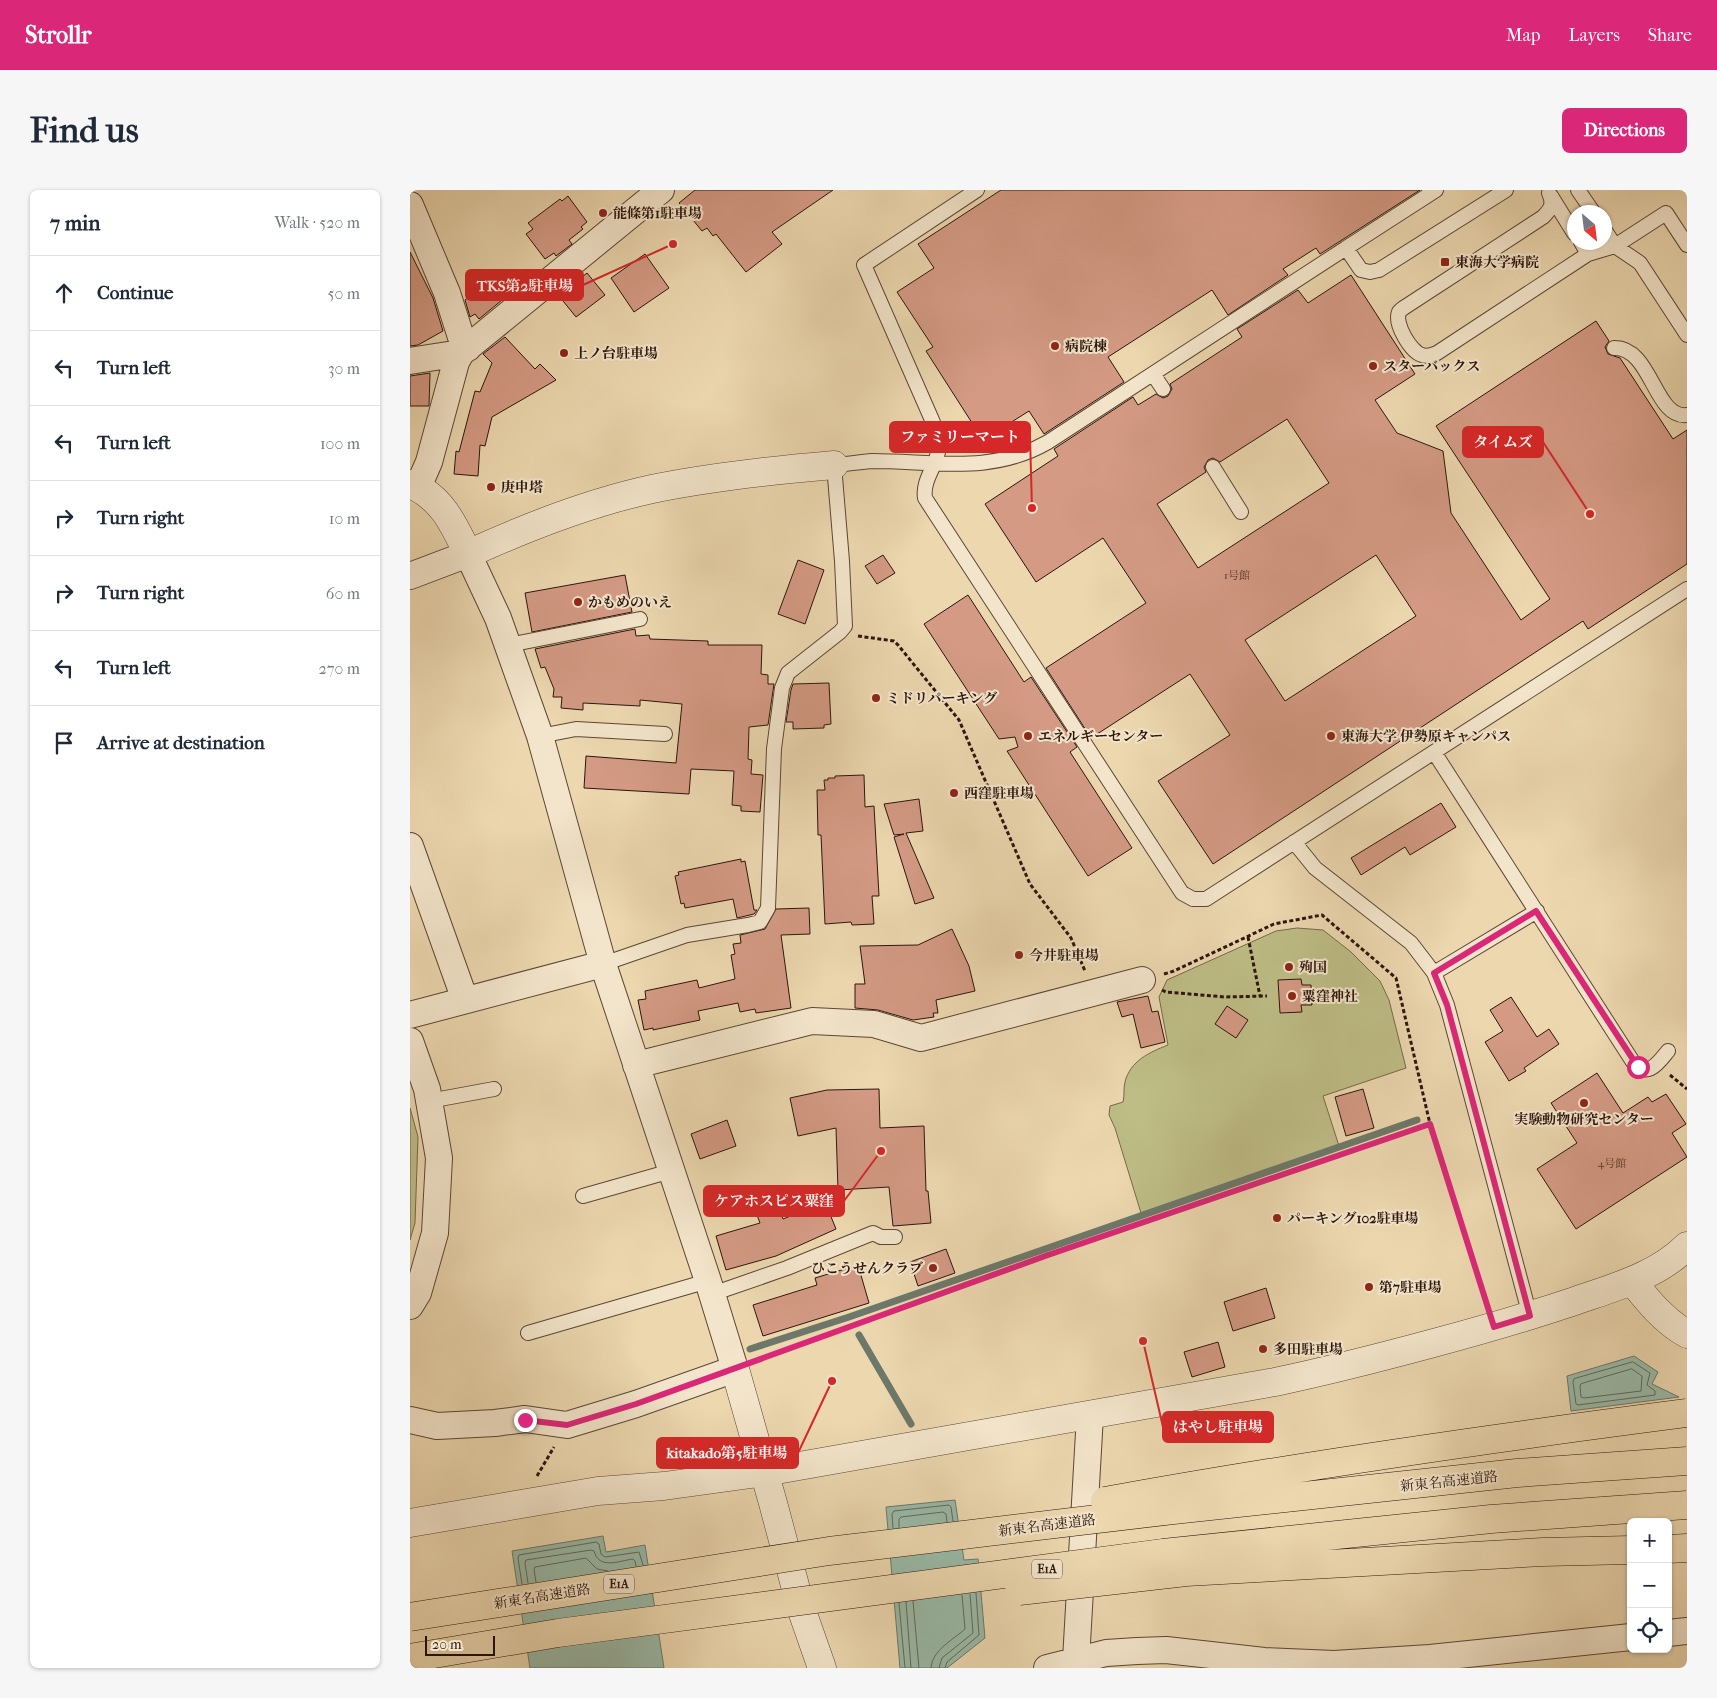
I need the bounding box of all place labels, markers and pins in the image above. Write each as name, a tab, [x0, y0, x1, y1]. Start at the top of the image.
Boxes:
place label: 能條第1駐車場	[613, 205, 702, 222]
marker: 能條第1駐車場	[597, 207, 609, 219]
place label: 東海大学病院	[1455, 254, 1539, 271]
marker: 東海大学病院	[1439, 256, 1451, 268]
callout: TKS第2駐車場	[466, 270, 583, 300]
place label: 病院棟	[1065, 338, 1107, 355]
marker: 病院棟	[1049, 340, 1061, 352]
place label: 上ノ台駐車場	[574, 345, 658, 362]
marker: 上ノ台駐車場	[558, 347, 570, 359]
place label: スターバックス	[1383, 358, 1480, 375]
marker: スターバックス	[1367, 360, 1379, 372]
callout: ファミリーマート	[890, 422, 1030, 452]
callout: タイムズ	[1463, 427, 1543, 457]
place label: 庚申塔	[501, 479, 543, 496]
marker: 庚申塔	[485, 481, 497, 493]
place label: かもめのいえ	[588, 594, 672, 611]
marker: かもめのいえ	[572, 596, 584, 608]
place label: ミドリパーキング	[886, 690, 997, 707]
marker: ミドリパーキング	[870, 692, 882, 704]
place label: エネルギーセンター	[1038, 728, 1163, 745]
place label: 東海大学 伊勢原キャンパス	[1341, 728, 1511, 745]
marker: エネルギーセンター	[1022, 730, 1034, 742]
marker: 東海大学 伊勢原キャンパス	[1325, 730, 1337, 742]
place label: 西窪駐車場	[964, 785, 1034, 802]
marker: 西窪駐車場	[948, 787, 960, 799]
place label: 今井駐車場	[1029, 947, 1099, 964]
marker: 今井駐車場	[1013, 949, 1025, 961]
place label: 殉国	[1299, 959, 1327, 976]
marker: 殉国	[1283, 961, 1295, 973]
place label: 粟窪神社	[1302, 988, 1358, 1005]
marker: 粟窪神社	[1286, 990, 1298, 1002]
marker: 実験動物研究センター	[1578, 1097, 1590, 1109]
place label: 実験動物研究センター	[1514, 1111, 1654, 1128]
callout: ケアホスピス粟窪	[704, 1186, 844, 1216]
place label: パーキング102駐車場	[1287, 1210, 1418, 1227]
marker: パーキング102駐車場	[1271, 1212, 1283, 1224]
place label: ひこうせんクラブ	[811, 1260, 923, 1277]
marker: ひこうせんクラブ	[927, 1262, 939, 1274]
place label: 第7駐車場	[1379, 1279, 1442, 1296]
marker: 第7駐車場	[1363, 1281, 1375, 1293]
place label: 多田駐車場	[1273, 1341, 1343, 1358]
marker: 多田駐車場	[1257, 1343, 1269, 1355]
callout: はやし駐車場	[1163, 1412, 1273, 1442]
callout: kitakado第5駐車場	[657, 1438, 798, 1468]

